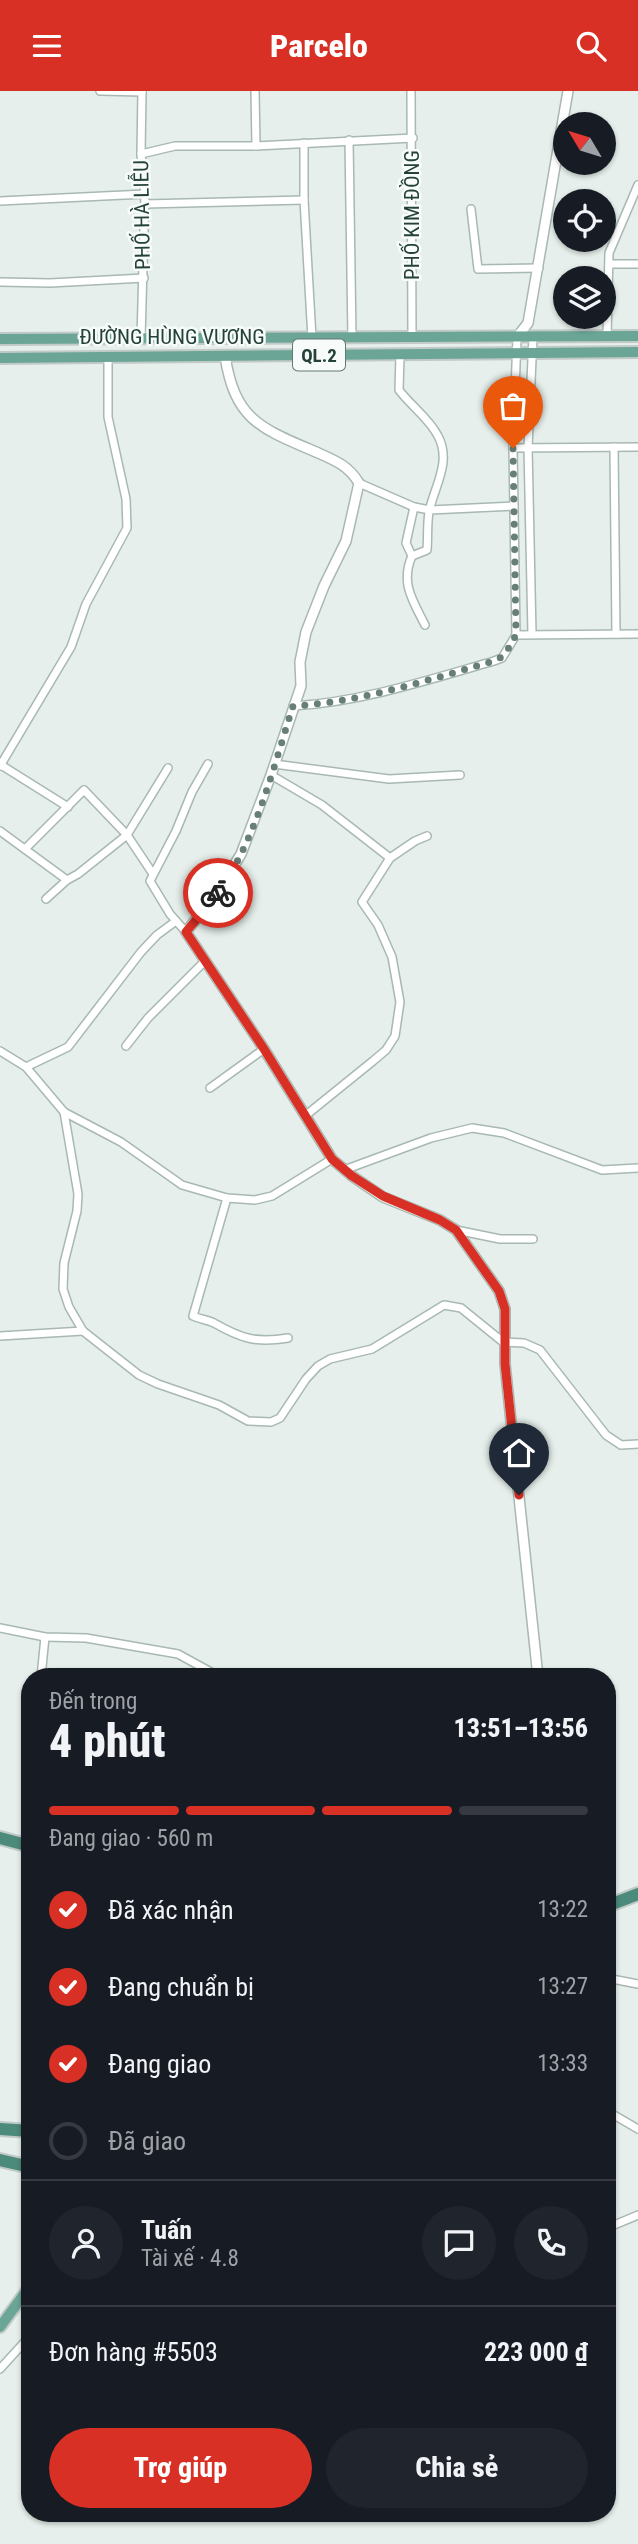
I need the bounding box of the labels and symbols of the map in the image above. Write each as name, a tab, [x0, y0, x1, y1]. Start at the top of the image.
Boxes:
north arrow	[553, 112, 616, 175]
street label: PHỐ KIM ĐỒNG	[399, 150, 424, 280]
street label: PHỐ HÀ LIỄU	[128, 160, 155, 270]
street label: ĐƯỜNG HÙNG VƯƠNG	[79, 325, 265, 349]
road number: QL.2	[293, 339, 345, 371]
pin	[483, 376, 543, 448]
courier	[183, 858, 253, 928]
pin	[489, 1423, 549, 1495]

